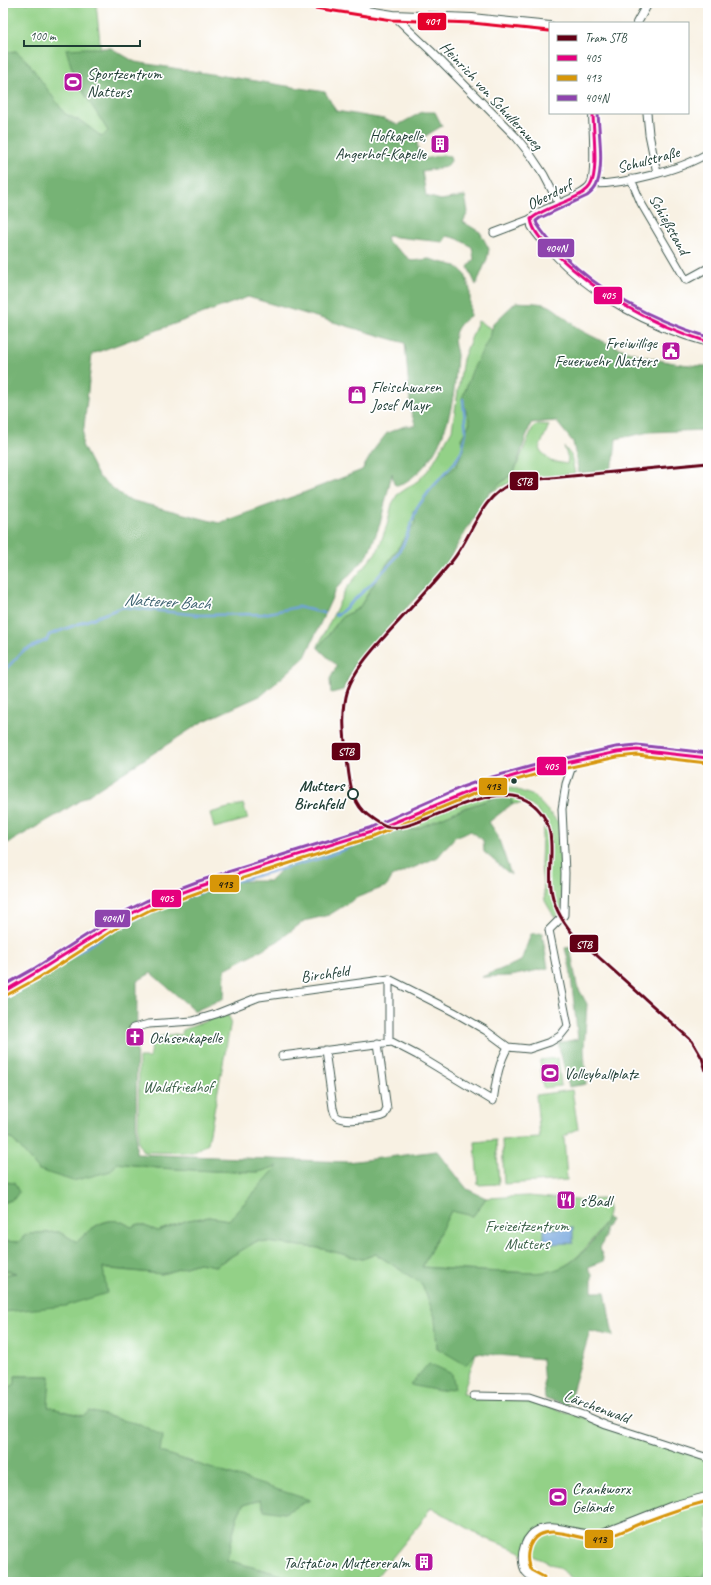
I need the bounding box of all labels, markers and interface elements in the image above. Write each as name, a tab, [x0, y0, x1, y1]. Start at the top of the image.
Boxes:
line badge: 401	[417, 12, 447, 31]
text: 401	[425, 14, 440, 28]
scale bar	[24, 22, 140, 48]
legend	[549, 22, 689, 114]
text: 100 m	[30, 28, 57, 44]
text: Tram STB	[585, 30, 628, 46]
street label: Heinrich von Schullernweg	[436, 37, 548, 155]
text: 405	[585, 50, 602, 66]
place label: Sportzentrum Natters	[87, 64, 163, 102]
text: 413	[585, 70, 603, 86]
sports icon: Sportzentrum Natters	[62, 71, 84, 93]
text: 404N	[585, 90, 610, 106]
place label: Hofkapelle, Angerhof-Kapelle	[335, 126, 428, 164]
building icon: Hofkapelle, Angerhof-Kapelle	[429, 133, 451, 155]
street label: Schulstraße	[615, 142, 683, 178]
street label: Oberdorf	[523, 174, 578, 215]
street label: Schießstand	[644, 191, 695, 261]
line badge: 404N	[537, 238, 575, 258]
text: 404N	[545, 241, 569, 255]
line badge: 405	[593, 286, 623, 305]
text: 405	[601, 288, 617, 302]
place label: Freiwillige Feuerwehr Natters	[555, 333, 659, 371]
public building icon: Freiwillige Feuerwehr Natters	[660, 340, 682, 362]
place label: Fleischwaren Josef Mayr	[370, 377, 442, 415]
shop icon: Fleischwaren Josef Mayr	[346, 384, 368, 406]
line badge: STB	[509, 471, 539, 491]
text: STB	[516, 474, 533, 488]
water label: Natterer Bach	[123, 589, 212, 614]
line badge: STB	[331, 742, 361, 761]
text: STB	[338, 744, 355, 758]
line badge: 405	[536, 756, 567, 776]
text: 405	[544, 759, 560, 773]
place label: Mutters Birchfeld	[294, 776, 347, 814]
unlabelled marker	[509, 776, 519, 786]
line badge: 413	[478, 777, 508, 796]
text: 413	[486, 779, 501, 793]
marker: Mutters Birchfeld	[347, 788, 359, 800]
line badge: 413	[209, 874, 240, 893]
text: 413	[218, 877, 233, 891]
line badge: 405	[151, 889, 182, 908]
text: 405	[159, 891, 175, 905]
line badge: 404N	[94, 909, 131, 928]
text: 404N	[101, 911, 125, 925]
line badge: STB	[569, 934, 599, 953]
text: STB	[576, 937, 593, 951]
street label: Birchfeld	[300, 960, 353, 987]
church icon: Ochsenkapelle	[124, 1026, 146, 1048]
place label: Ochsenkapelle	[149, 1028, 224, 1048]
sports icon: Volleyballplatz	[539, 1062, 561, 1084]
place label: Volleyballplatz	[564, 1064, 640, 1084]
park label: Waldfriedhof	[143, 1077, 216, 1097]
restaurant icon: s'Badl	[555, 1189, 577, 1211]
place label: s'Badl	[580, 1191, 615, 1211]
park label: Freizeitzentrum Mutters	[485, 1216, 570, 1254]
street label: Lärchenwald	[561, 1386, 635, 1429]
place label: Crankworx Gelände	[572, 1479, 632, 1517]
sports icon: Crankworx Gelände	[547, 1486, 569, 1508]
line badge: 413	[584, 1529, 614, 1549]
text: 413	[592, 1532, 607, 1546]
building icon: Talstation Muttereralm	[413, 1551, 435, 1573]
place label: Talstation Muttereralm	[283, 1553, 411, 1573]

